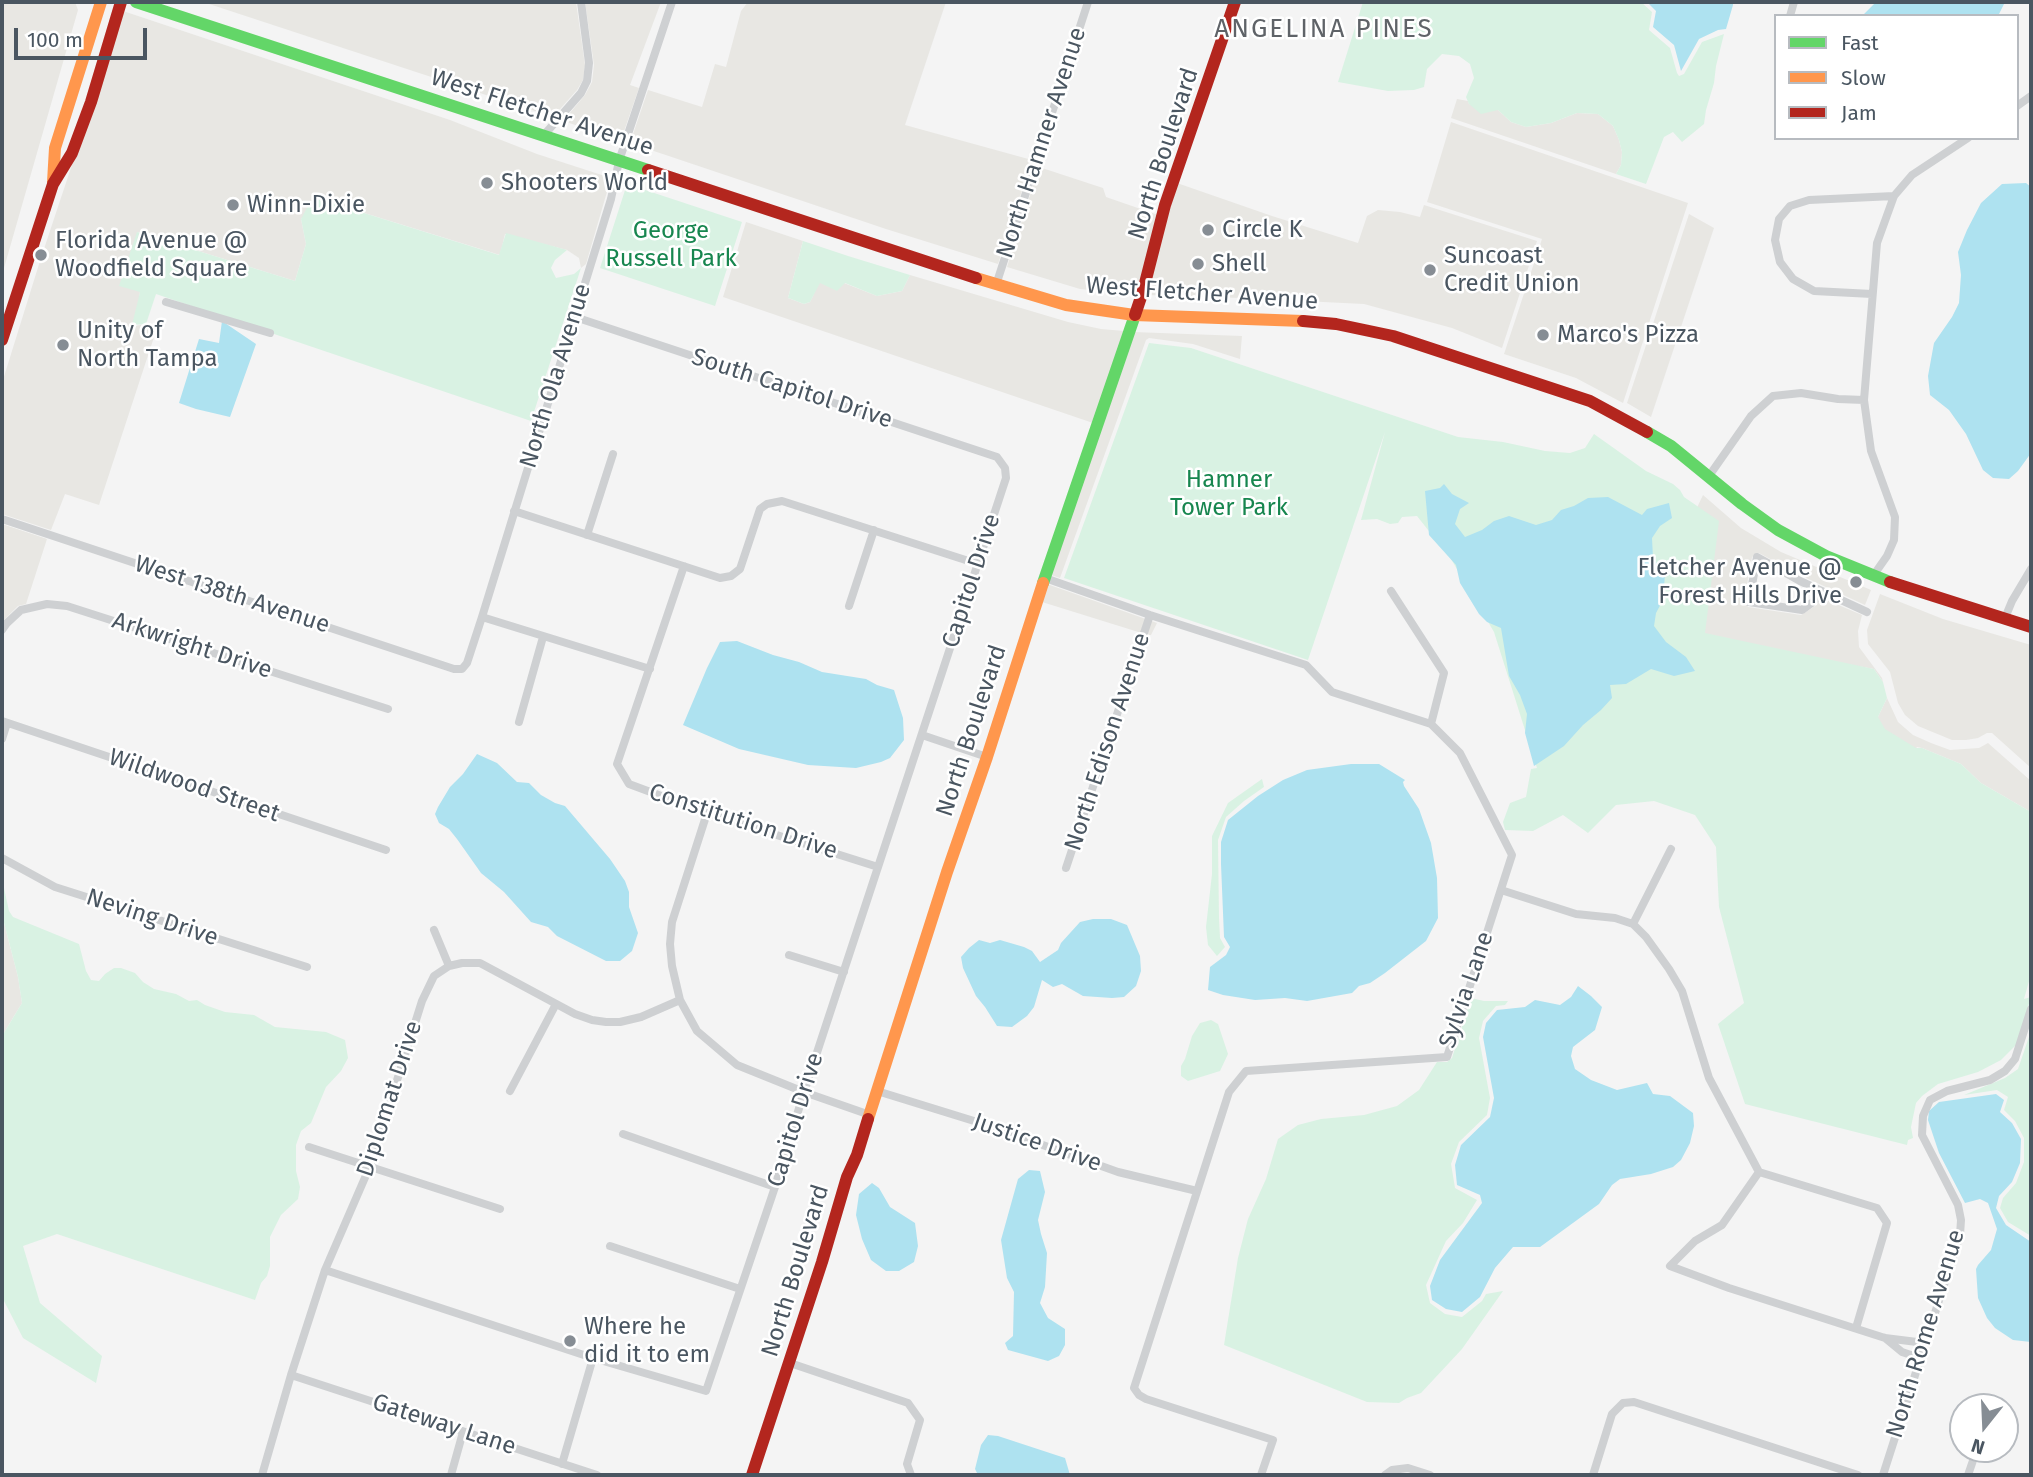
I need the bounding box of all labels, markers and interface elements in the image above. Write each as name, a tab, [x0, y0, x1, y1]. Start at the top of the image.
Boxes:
scale bar	[18, 14, 150, 58]
district label: ANGELINA PINES	[1216, 14, 1432, 46]
legend	[1774, 14, 2019, 140]
street label: North Hamner Avenue	[991, 24, 1093, 262]
text: 100 m	[27, 27, 83, 53]
text: Fast	[1841, 30, 1879, 56]
street label: West Fletcher Avenue	[427, 63, 657, 163]
street label: North Boulevard	[1123, 65, 1205, 243]
text: Slow	[1841, 65, 1886, 91]
text: Jam	[1841, 100, 1877, 126]
place label: Shooters World	[501, 169, 668, 197]
marker: Shooters World	[479, 175, 495, 191]
place label: Winn-Dixie	[247, 191, 365, 219]
marker: Winn-Dixie	[225, 197, 241, 213]
place label: Circle K	[1222, 216, 1303, 244]
park label: George Russell Park	[605, 217, 737, 273]
marker: Circle K	[1200, 222, 1216, 238]
place label: Florida Avenue @ Woodfield Square	[55, 227, 248, 283]
place label: Suncoast Credit Union	[1444, 242, 1580, 298]
marker: Florida Avenue @ Woodfield Square	[33, 247, 49, 263]
place label: Shell	[1212, 250, 1266, 278]
marker: Shell	[1190, 256, 1206, 272]
marker: Suncoast Credit Union	[1422, 262, 1438, 278]
street label: West Fletcher Avenue	[1085, 272, 1319, 316]
street label: North Ola Avenue	[514, 280, 598, 472]
place label: Unity of North Tampa	[77, 317, 218, 373]
place label: Marco's Pizza	[1557, 321, 1699, 349]
marker: Marco's Pizza	[1535, 327, 1551, 343]
marker: Unity of North Tampa	[55, 337, 71, 353]
street label: South Capitol Drive	[688, 343, 896, 435]
park label: Hamner Tower Park	[1170, 466, 1288, 522]
street label: Capitol Drive	[937, 510, 1007, 652]
street label: West 138th Avenue	[131, 550, 333, 640]
place label: Fletcher Avenue @ Forest Hills Drive	[1637, 554, 1842, 610]
marker: Fletcher Avenue @ Forest Hills Drive	[1848, 574, 1864, 590]
street label: Arkwright Drive	[108, 607, 276, 685]
street label: North Edison Avenue	[1059, 629, 1157, 855]
street label: North Boulevard	[931, 642, 1013, 820]
street label: Wildwood Street	[105, 743, 283, 829]
street label: Constitution Drive	[645, 778, 841, 866]
street label: Neving Drive	[82, 883, 222, 953]
street label: Sylvia Lane	[1434, 928, 1500, 1052]
street label: Diplomat Drive	[351, 1017, 429, 1181]
street label: Capitol Drive	[762, 1049, 830, 1191]
street label: Justice Drive	[969, 1107, 1105, 1179]
street label: North Boulevard	[756, 1181, 836, 1361]
street label: North Rome Avenue	[1881, 1226, 1971, 1442]
place label: Where he did it to em	[584, 1313, 710, 1369]
marker: Where he did it to em	[562, 1333, 578, 1349]
street label: Gateway Lane	[369, 1388, 519, 1462]
north arrow	[1949, 1393, 2019, 1463]
text: N	[1968, 1434, 1988, 1459]

